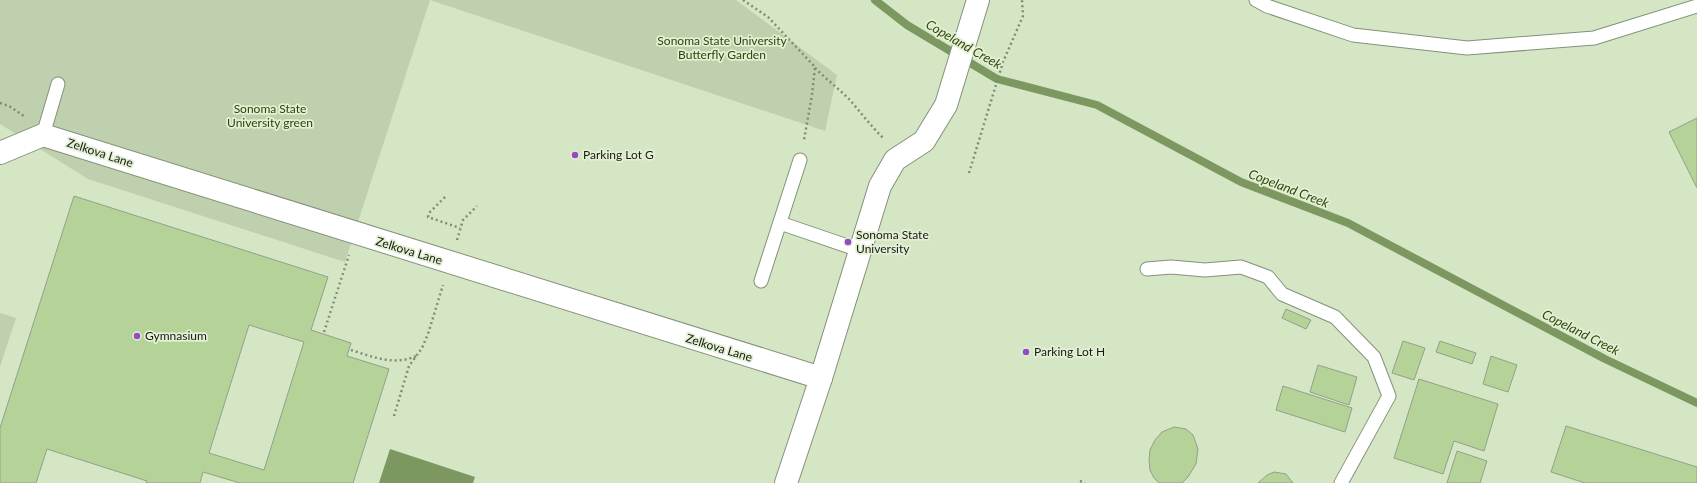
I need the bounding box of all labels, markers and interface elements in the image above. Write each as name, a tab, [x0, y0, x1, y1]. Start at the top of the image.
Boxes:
water label: Copeland Creek	[923, 16, 1006, 73]
park label: Sonoma State University Butterfly Garden	[657, 33, 787, 62]
park label: Sonoma State University green	[227, 101, 313, 130]
street label: Zelkova Lane	[65, 135, 135, 170]
place label: Parking Lot G	[583, 147, 654, 162]
marker: Parking Lot G	[570, 150, 580, 160]
water label: Copeland Creek	[1246, 165, 1332, 211]
place label: Sonoma State University	[856, 227, 929, 256]
street label: Zelkova Lane	[374, 233, 444, 268]
marker: Sonoma State University	[843, 237, 853, 247]
water label: Copeland Creek	[1540, 306, 1623, 359]
place label: Gymnasium	[145, 328, 207, 343]
street label: Zelkova Lane	[684, 330, 754, 365]
marker: Gymnasium	[132, 331, 142, 341]
place label: Parking Lot H	[1034, 344, 1105, 359]
marker: Parking Lot H	[1021, 347, 1031, 357]

